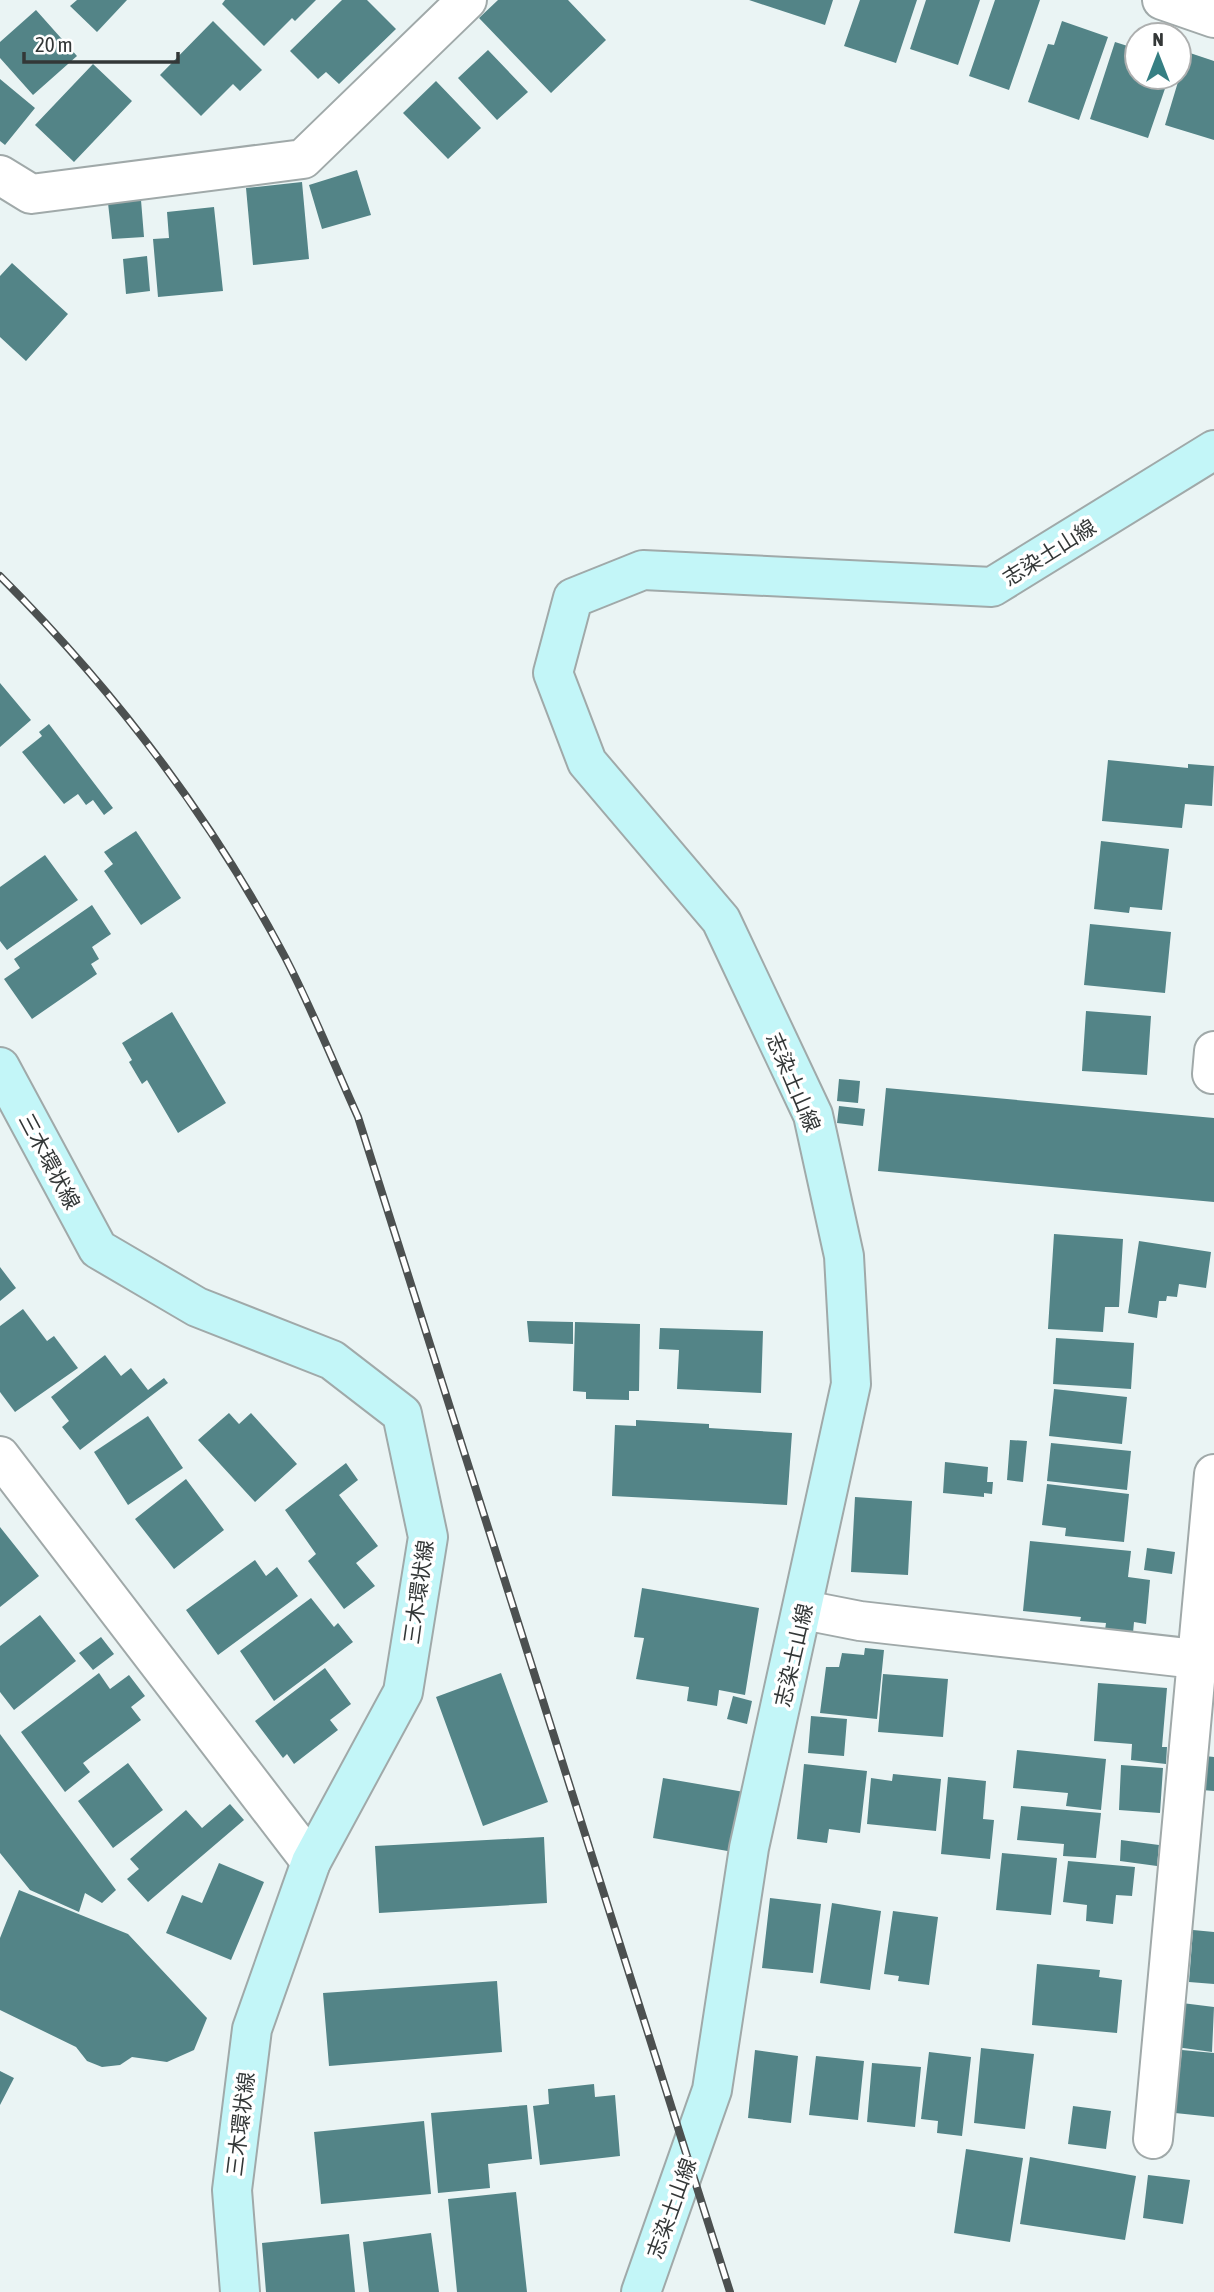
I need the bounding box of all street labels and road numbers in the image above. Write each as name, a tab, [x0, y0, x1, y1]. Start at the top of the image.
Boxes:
street label: 志染土山線	[998, 514, 1100, 590]
street label: 志染土山線	[762, 1029, 826, 1135]
street label: 三木環状線	[15, 1109, 85, 1213]
street label: 三木環状線	[399, 1538, 437, 1646]
street label: 志染土山線	[769, 1601, 817, 1709]
street label: 三木環状線	[222, 2070, 258, 2178]
street label: 志染土山線	[642, 2155, 700, 2261]

